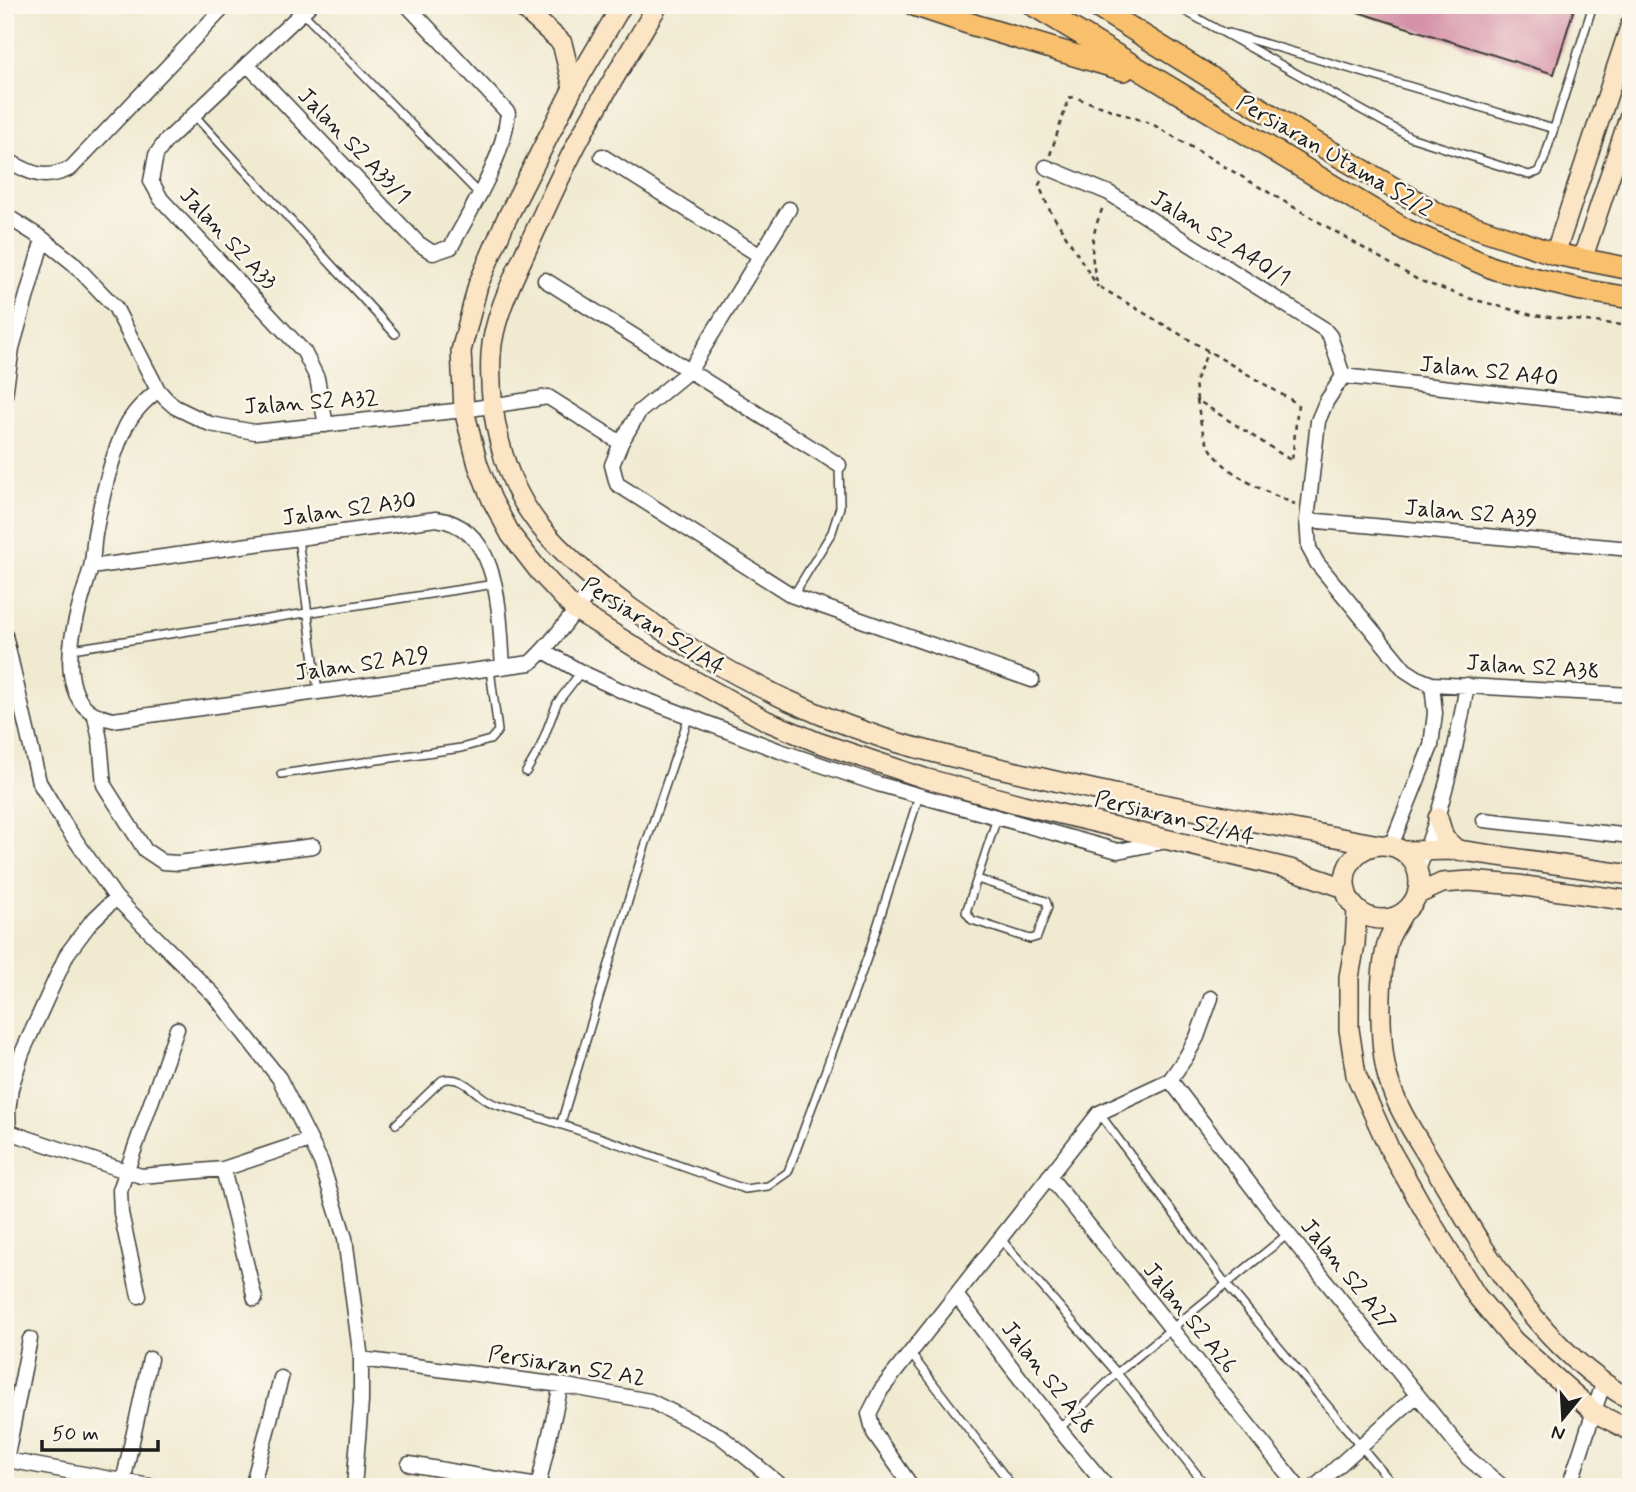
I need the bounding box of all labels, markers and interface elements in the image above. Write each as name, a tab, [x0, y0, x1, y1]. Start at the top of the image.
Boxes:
street label: Jalan S2 A33/1	[290, 82, 417, 211]
street label: Persiaran Utama S2/2	[1231, 88, 1437, 225]
street label: Jalan S2 A33	[172, 181, 283, 297]
street label: Jalan S2 A40/1	[1144, 184, 1296, 294]
street label: Jalan S2 A40	[1418, 350, 1560, 394]
street label: Jalan S2 A32	[243, 383, 380, 423]
street label: Jalan S2 A30	[280, 486, 418, 534]
street label: Jalan S2 A39	[1403, 493, 1539, 535]
street label: Persiaran S2/A4	[575, 570, 730, 683]
street label: Jalan S2 A29	[293, 641, 432, 689]
street label: Jalan S2 A38	[1465, 648, 1601, 688]
street label: Persiaran S2/A4	[1091, 785, 1258, 853]
street label: Jalan S2 A27	[1293, 1213, 1402, 1338]
street label: Jalan S2 A26	[1136, 1257, 1243, 1380]
street label: Jalan S2 A28	[994, 1315, 1101, 1441]
street label: Persiaran S2 A2	[486, 1340, 648, 1394]
north arrow	[1528, 1384, 1598, 1454]
scale bar	[42, 1408, 158, 1452]
text: N	[1548, 1419, 1568, 1447]
text: 50 m	[52, 1420, 99, 1448]

